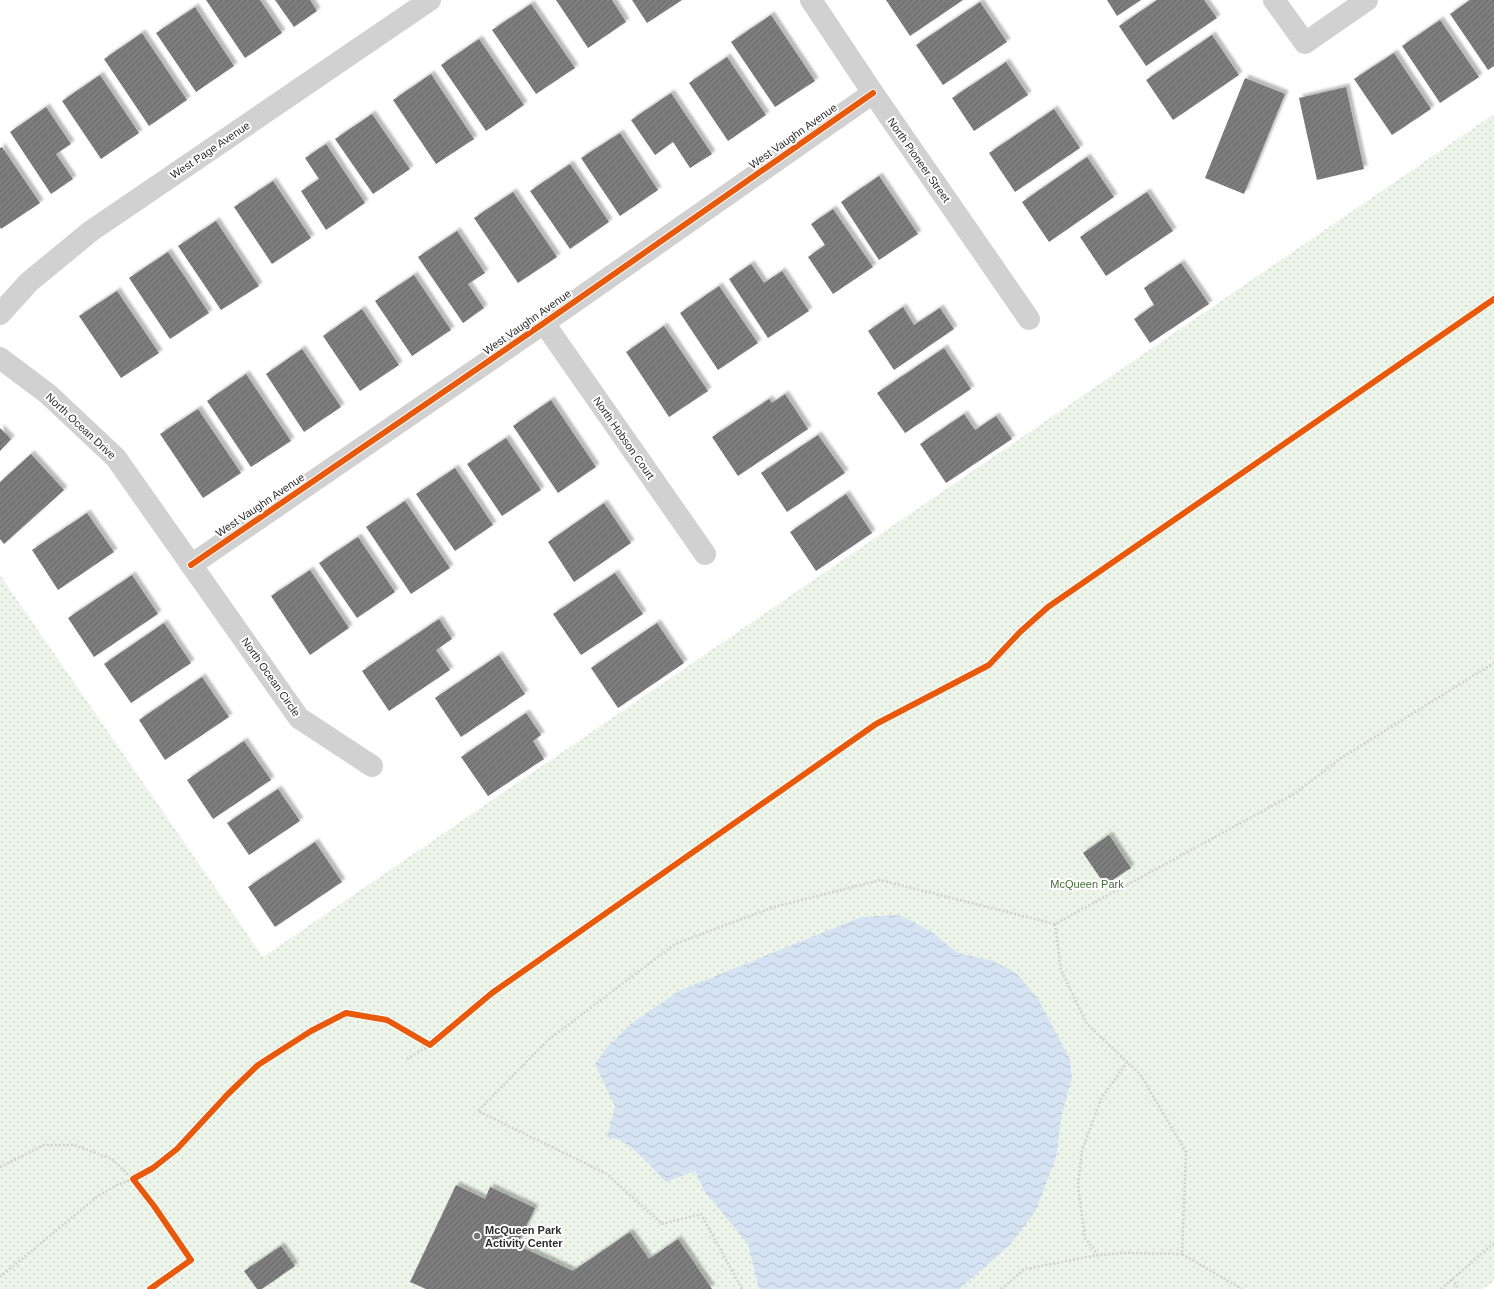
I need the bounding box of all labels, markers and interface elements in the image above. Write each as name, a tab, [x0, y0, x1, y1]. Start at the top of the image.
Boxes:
street label: West Vaughn Avenue	[747, 101, 839, 171]
street label: North Pioneer Street	[885, 115, 953, 205]
street label: West Page Avenue	[168, 119, 252, 181]
street label: West Vaughn Avenue	[481, 287, 573, 357]
street label: North Ocean Drive	[44, 391, 118, 461]
street label: North Hobson Court	[591, 394, 657, 482]
street label: West Vaughn Avenue	[213, 471, 307, 539]
street label: North Ocean Circle	[239, 635, 303, 719]
park label: McQueen Park	[1050, 878, 1124, 890]
place label: McQueen Park Activity Center	[485, 1224, 563, 1249]
marker: McQueen Park Activity Center	[472, 1231, 482, 1241]

